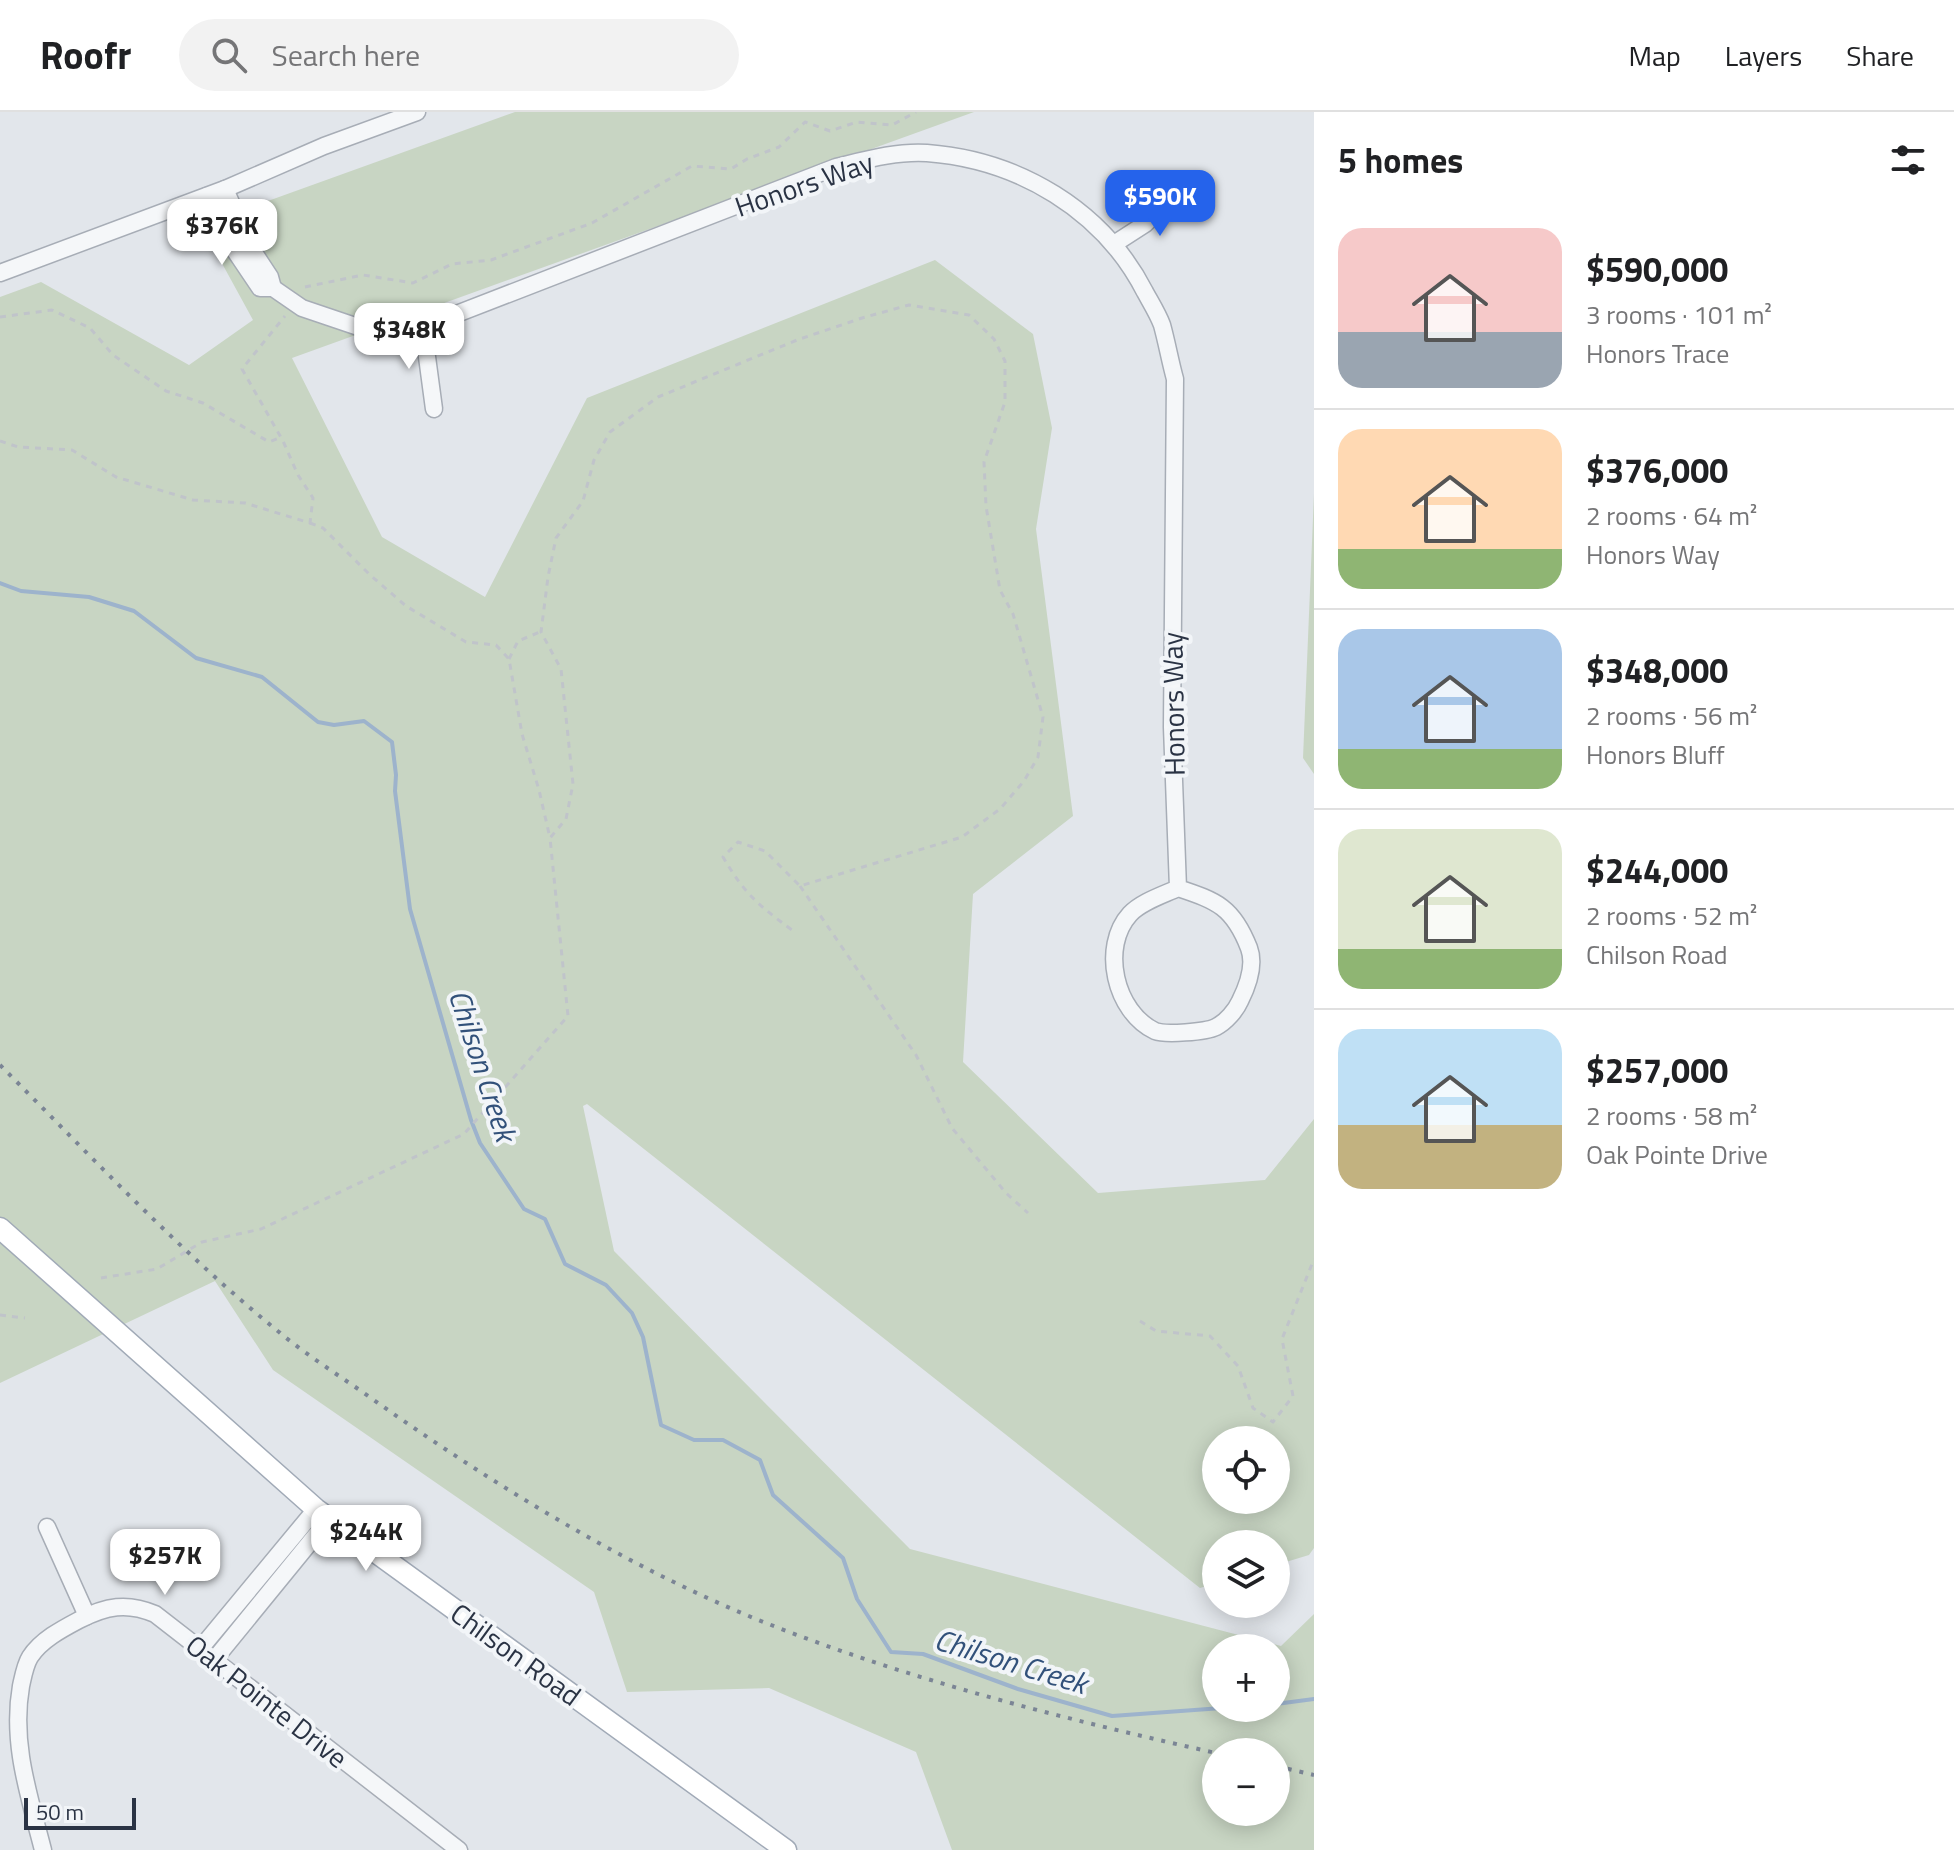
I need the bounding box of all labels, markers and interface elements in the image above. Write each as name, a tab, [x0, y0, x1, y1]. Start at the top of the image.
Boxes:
search box	[179, 19, 739, 91]
text: Roofr	[40, 26, 131, 84]
text: Search here	[271, 32, 420, 78]
icon: search	[207, 33, 251, 77]
text: Map	[1628, 34, 1681, 77]
text: Layers	[1725, 34, 1802, 77]
text: Share	[1846, 34, 1914, 77]
text: 5 homes	[1338, 134, 1463, 186]
icon: filters	[1886, 138, 1930, 182]
street label: Honors Way	[729, 140, 879, 228]
pin: $590K	[1104, 170, 1216, 238]
text: $590K	[1123, 176, 1197, 215]
pin: $376K	[166, 199, 278, 267]
text: $376K	[185, 205, 259, 244]
text: $590,000	[1586, 243, 1728, 295]
icon: home	[1402, 260, 1498, 356]
text: 3 rooms · 101 m²	[1586, 295, 1772, 334]
pin: $348K	[353, 303, 465, 371]
text: $348K	[372, 309, 446, 348]
text: Honors Trace	[1586, 334, 1729, 373]
text: $376,000	[1586, 444, 1728, 496]
icon: home	[1402, 461, 1498, 557]
text: 2 rooms · 64 m²	[1586, 496, 1757, 535]
text: Honors Way	[1586, 535, 1720, 574]
street label: Honors Way	[1150, 632, 1196, 776]
text: $348,000	[1586, 644, 1728, 696]
icon: home	[1402, 661, 1498, 757]
text: 2 rooms · 56 m²	[1586, 696, 1757, 735]
text: Honors Bluff	[1586, 735, 1725, 774]
text: $244,000	[1586, 844, 1728, 896]
icon: home	[1402, 861, 1498, 957]
text: 2 rooms · 52 m²	[1586, 896, 1757, 935]
text: Chilson Road	[1586, 935, 1728, 974]
water label: Chilson Creek	[437, 983, 530, 1150]
text: $257,000	[1586, 1044, 1728, 1096]
icon: home	[1402, 1061, 1498, 1157]
text: 2 rooms · 58 m²	[1586, 1096, 1757, 1135]
text: Oak Pointe Drive	[1586, 1135, 1768, 1174]
map controls	[1202, 1426, 1290, 1826]
button: locate	[1202, 1426, 1290, 1514]
pin: $244K	[310, 1505, 422, 1573]
text: $244K	[329, 1511, 403, 1550]
pin: $257K	[109, 1529, 221, 1597]
button: layers	[1202, 1530, 1290, 1618]
text: $257K	[128, 1535, 202, 1574]
street label: Chilson Road	[442, 1592, 590, 1716]
water label: Chilson Creek	[929, 1616, 1096, 1707]
street label: Oak Pointe Drive	[177, 1624, 357, 1778]
button: +	[1202, 1634, 1290, 1722]
button: −	[1202, 1738, 1290, 1826]
scale bar	[24, 1794, 136, 1830]
text: 50 m	[36, 1795, 84, 1829]

